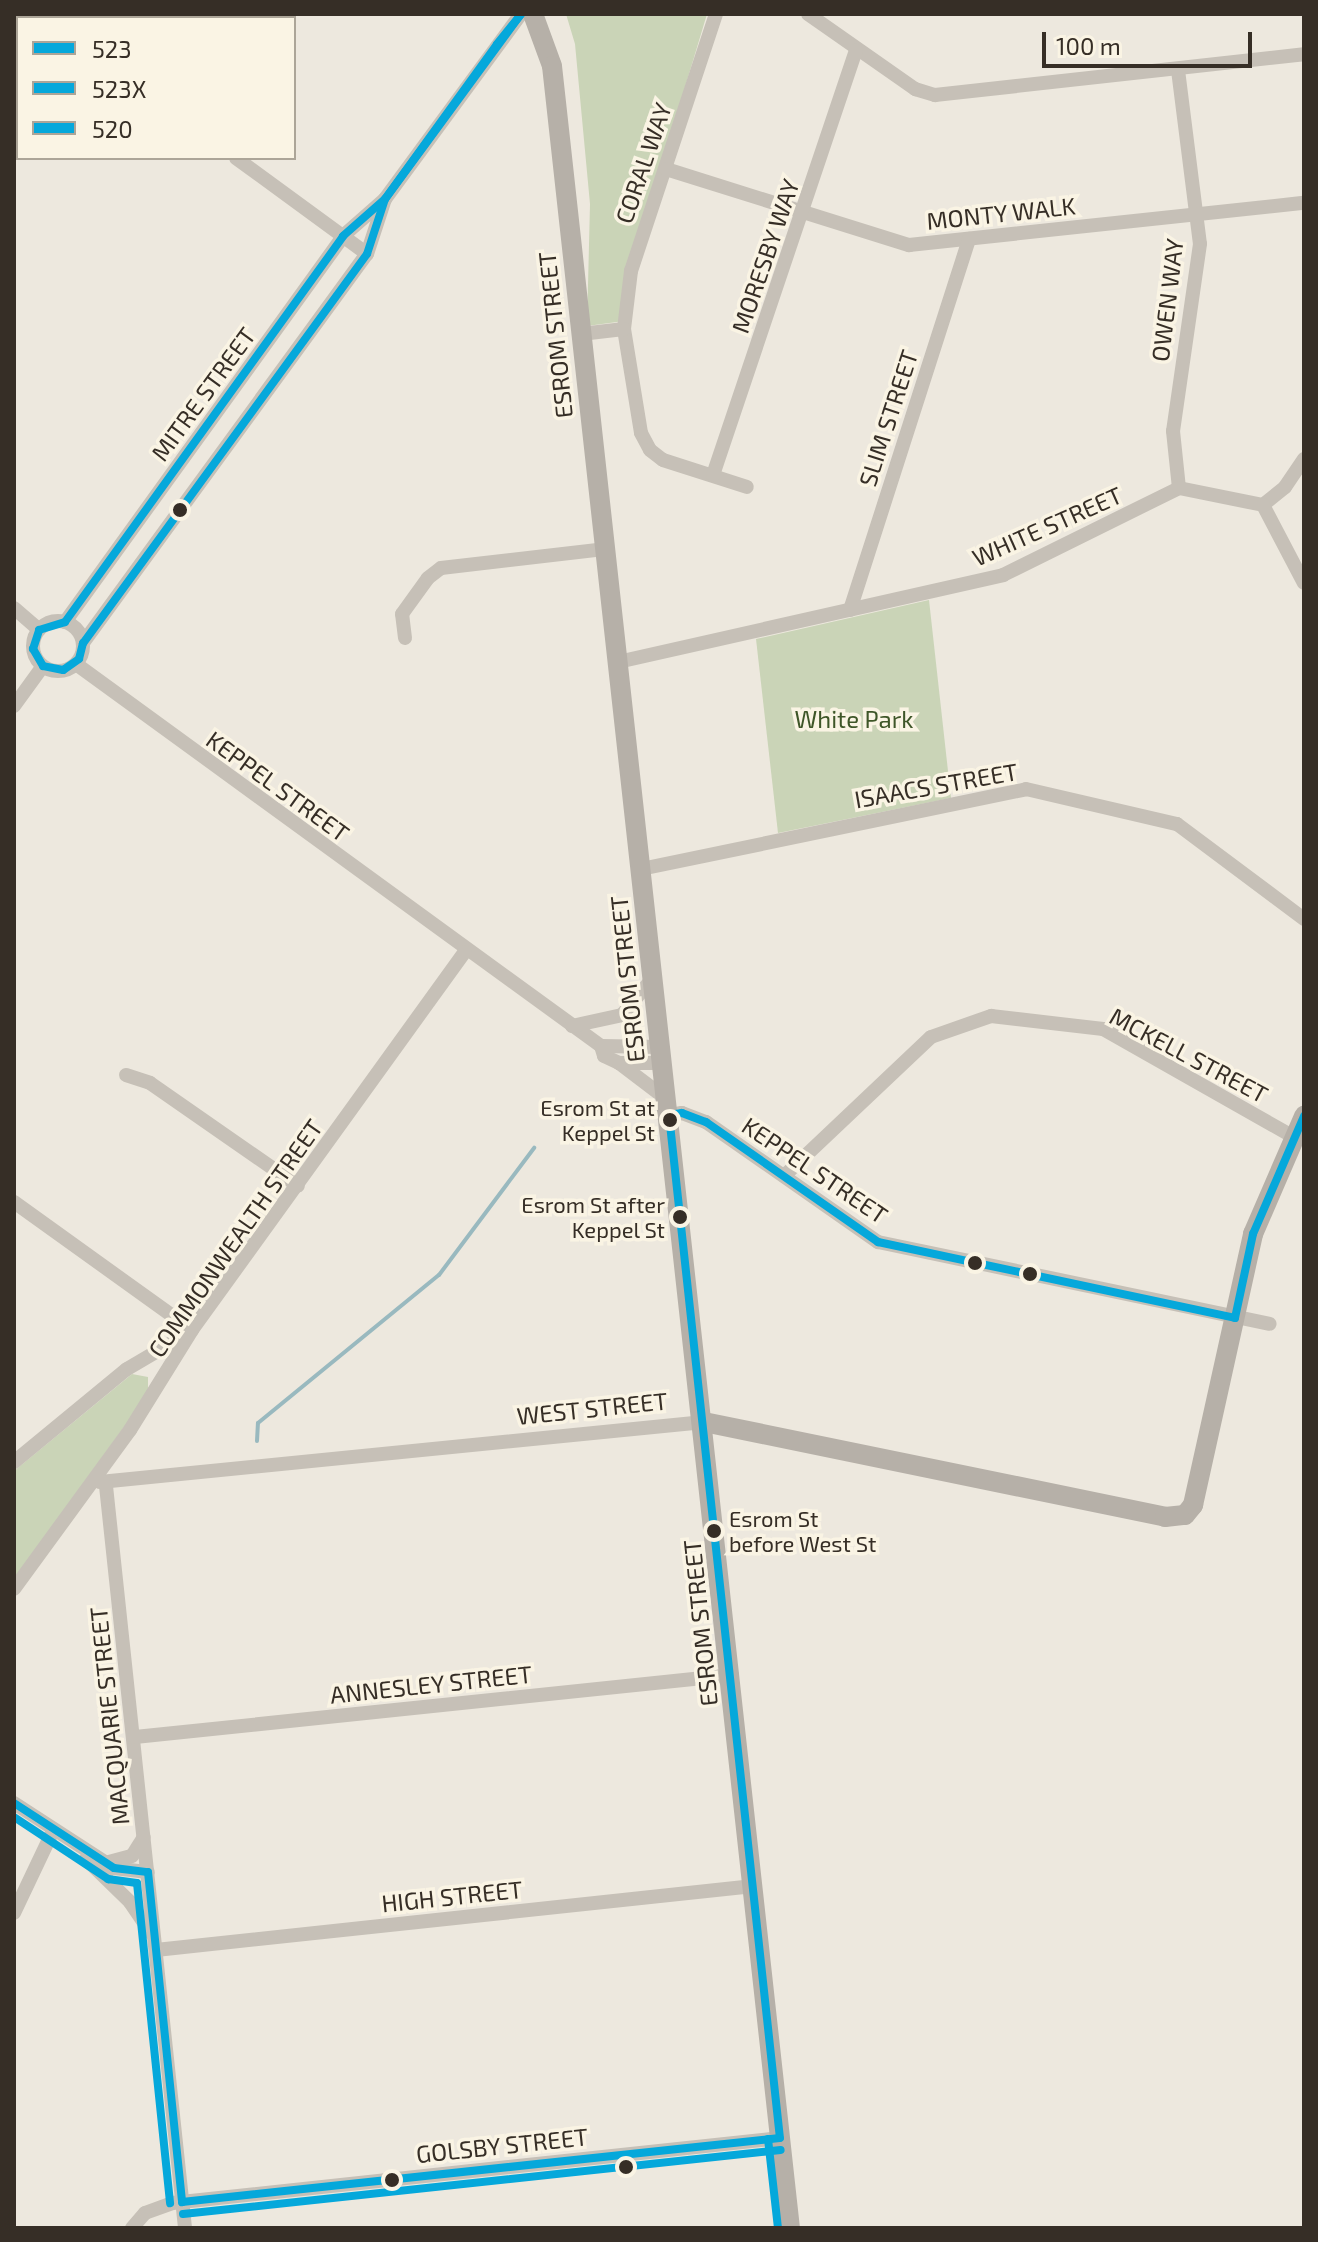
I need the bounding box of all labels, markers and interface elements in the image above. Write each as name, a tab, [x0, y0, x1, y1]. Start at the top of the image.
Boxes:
legend	[16, 16, 296, 160]
scale bar	[1046, 16, 1256, 66]
text: 100 m	[1056, 31, 1121, 60]
text: 523	[92, 34, 132, 63]
text: 523X	[92, 74, 146, 103]
street label: CORAL WAY	[609, 99, 677, 227]
text: 520	[92, 114, 133, 143]
street label: MORESBY WAY	[725, 175, 805, 337]
street label: MONTY WALK	[925, 191, 1077, 235]
street label: OWEN WAY	[1145, 237, 1189, 363]
street label: ESROM STREET	[532, 250, 578, 420]
street label: MITRE STREET	[145, 322, 261, 466]
street label: SLIM STREET	[852, 346, 924, 490]
street label: WHITE STREET	[968, 480, 1126, 572]
unlabelled marker	[172, 502, 188, 518]
park label: White Park	[794, 705, 914, 733]
street label: KEPPEL STREET	[201, 724, 355, 848]
street label: ISAACS STREET	[852, 756, 1020, 814]
street label: ESROM STREET	[604, 894, 650, 1064]
street label: MCKELL STREET	[1105, 1001, 1273, 1109]
place label: Esrom St at Keppel St	[540, 1094, 655, 1146]
street label: KEPPEL STREET	[736, 1111, 894, 1229]
marker: Esrom St at Keppel St	[662, 1112, 678, 1128]
street label: COMMONWEALTH STREET	[142, 1113, 328, 1363]
place label: Esrom St after Keppel St	[521, 1191, 665, 1242]
marker: Esrom St after Keppel St	[672, 1209, 688, 1225]
unlabelled marker	[967, 1255, 983, 1271]
unlabelled marker	[1022, 1266, 1038, 1282]
street label: WEST STREET	[515, 1386, 669, 1430]
place label: Esrom St before West St	[729, 1505, 877, 1556]
marker: Esrom St before West St	[706, 1523, 722, 1539]
street label: ESROM STREET	[677, 1538, 723, 1708]
street label: MACQUARIE STREET	[83, 1606, 135, 1826]
street label: ANNESLEY STREET	[328, 1659, 534, 1709]
street label: HIGH STREET	[380, 1874, 524, 1918]
street label: GOLSBY STREET	[414, 2122, 590, 2168]
unlabelled marker	[618, 2159, 634, 2175]
unlabelled marker	[384, 2172, 400, 2188]

